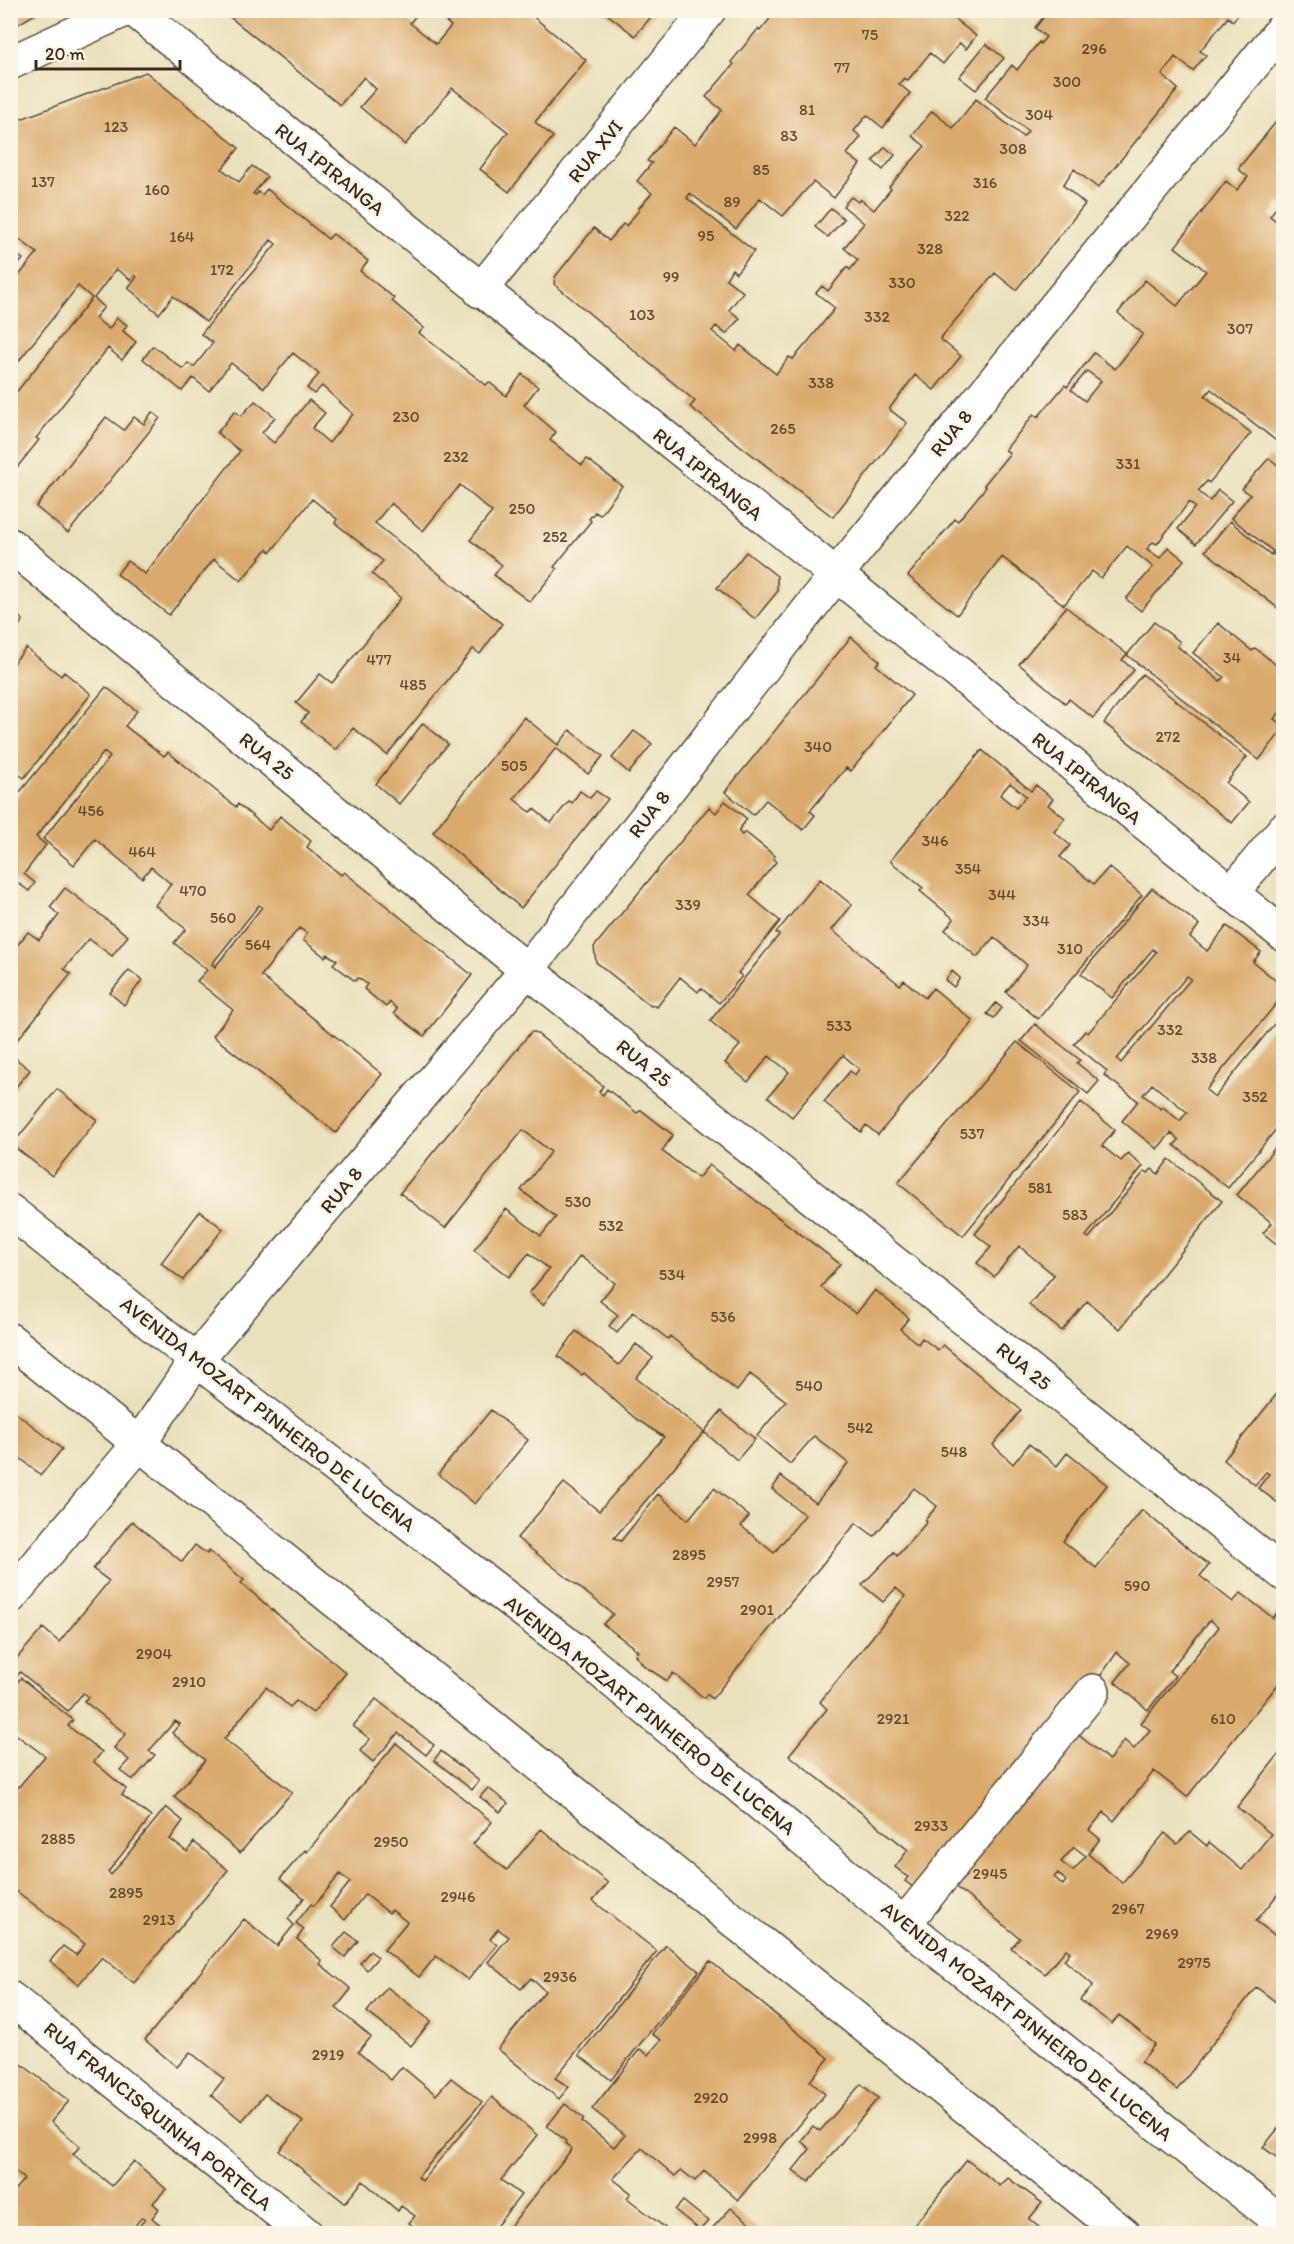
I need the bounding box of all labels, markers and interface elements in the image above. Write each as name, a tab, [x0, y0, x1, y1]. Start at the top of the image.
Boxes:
house number: 75	[862, 25, 878, 44]
scale bar	[36, 33, 180, 71]
house number: 296	[1081, 39, 1107, 58]
text: 20 m	[45, 43, 85, 65]
house number: 77	[834, 58, 850, 77]
house number: 300	[1053, 72, 1081, 91]
house number: 81	[799, 100, 816, 119]
house number: 304	[1025, 105, 1053, 124]
street label: RUA XVI	[562, 115, 628, 187]
house number: 123	[104, 117, 129, 136]
street label: RUA IPIRANGA	[270, 117, 390, 221]
house number: 83	[780, 126, 798, 145]
house number: 308	[999, 139, 1027, 158]
house number: 85	[752, 160, 770, 179]
house number: 137	[31, 172, 55, 191]
house number: 316	[973, 173, 997, 192]
house number: 160	[144, 180, 170, 199]
house number: 89	[723, 192, 741, 211]
house number: 322	[944, 206, 970, 225]
house number: 95	[698, 226, 714, 245]
house number: 164	[169, 227, 195, 246]
house number: 328	[917, 239, 943, 258]
house number: 172	[210, 260, 234, 279]
house number: 99	[663, 267, 679, 286]
house number: 330	[888, 273, 916, 292]
house number: 103	[629, 305, 655, 324]
house number: 332	[864, 307, 891, 326]
house number: 307	[1227, 319, 1253, 338]
house number: 338	[808, 373, 834, 392]
street label: RUA 8	[925, 405, 977, 461]
house number: 230	[393, 407, 420, 426]
house number: 265	[770, 419, 796, 438]
street label: RUA IPIRANGA	[648, 422, 768, 526]
house number: 232	[443, 447, 469, 466]
house number: 331	[1116, 454, 1141, 473]
house number: 250	[509, 499, 535, 518]
house number: 252	[542, 527, 568, 546]
house number: 34	[1223, 648, 1242, 667]
house number: 477	[366, 650, 392, 669]
house number: 485	[400, 675, 426, 694]
street label: RUA IPIRANGA	[1027, 726, 1147, 830]
street label: RUA 25	[235, 727, 299, 785]
house number: 272	[1156, 727, 1181, 746]
house number: 340	[804, 737, 832, 756]
house number: 505	[501, 756, 527, 775]
street label: RUA 8	[623, 785, 675, 843]
house number: 456	[78, 801, 104, 820]
house number: 346	[922, 831, 948, 850]
house number: 464	[128, 842, 156, 861]
house number: 354	[955, 859, 982, 878]
house number: 470	[179, 881, 207, 900]
house number: 344	[988, 885, 1016, 904]
house number: 339	[675, 895, 701, 914]
house number: 560	[210, 908, 236, 927]
house number: 334	[1022, 911, 1050, 930]
house number: 564	[245, 935, 272, 954]
house number: 310	[1057, 939, 1083, 958]
house number: 533	[826, 1016, 852, 1035]
house number: 332	[1157, 1020, 1184, 1039]
street label: RUA 25	[612, 1034, 676, 1092]
house number: 338	[1191, 1048, 1217, 1067]
house number: 352	[1242, 1087, 1268, 1106]
house number: 537	[959, 1124, 985, 1143]
street label: RUA 8	[315, 1162, 367, 1218]
house number: 581	[1028, 1178, 1053, 1197]
house number: 530	[565, 1192, 591, 1211]
house number: 583	[1062, 1205, 1088, 1224]
house number: 532	[598, 1216, 624, 1235]
house number: 534	[659, 1265, 686, 1284]
street label: AVENIDA MOZART PINHEIRO DE LUCENA	[116, 1291, 420, 1537]
house number: 536	[710, 1307, 736, 1326]
street label: RUA 25	[992, 1337, 1056, 1395]
house number: 540	[795, 1376, 823, 1395]
house number: 542	[847, 1418, 874, 1437]
house number: 548	[941, 1442, 968, 1461]
house number: 2895	[672, 1545, 706, 1564]
house number: 2957	[706, 1572, 740, 1591]
house number: 590	[1124, 1576, 1150, 1595]
street label: AVENIDA MOZART PINHEIRO DE LUCENA	[500, 1590, 801, 1840]
house number: 2901	[740, 1600, 775, 1619]
house number: 2904	[136, 1644, 173, 1663]
house number: 2910	[172, 1672, 206, 1691]
house number: 2921	[877, 1709, 910, 1728]
house number: 610	[1210, 1709, 1236, 1728]
house number: 2933	[914, 1816, 948, 1835]
house number: 2885	[41, 1829, 75, 1848]
house number: 2950	[373, 1832, 409, 1851]
house number: 2945	[973, 1864, 1007, 1883]
house number: 2895	[109, 1883, 143, 1902]
house number: 2946	[441, 1887, 475, 1906]
street label: AVENIDA MOZART PINHEIRO DE LUCENA	[877, 1896, 1178, 2146]
house number: 2967	[1111, 1899, 1145, 1918]
house number: 2913	[143, 1910, 176, 1929]
house number: 2969	[1145, 1924, 1179, 1943]
house number: 2975	[1177, 1953, 1211, 1972]
house number: 2936	[543, 1967, 577, 1986]
street label: RUA FRANCISQUINHA PORTELA	[39, 2017, 277, 2216]
house number: 2919	[312, 2045, 344, 2064]
house number: 2920	[693, 2088, 729, 2107]
house number: 2998	[743, 2128, 777, 2147]

